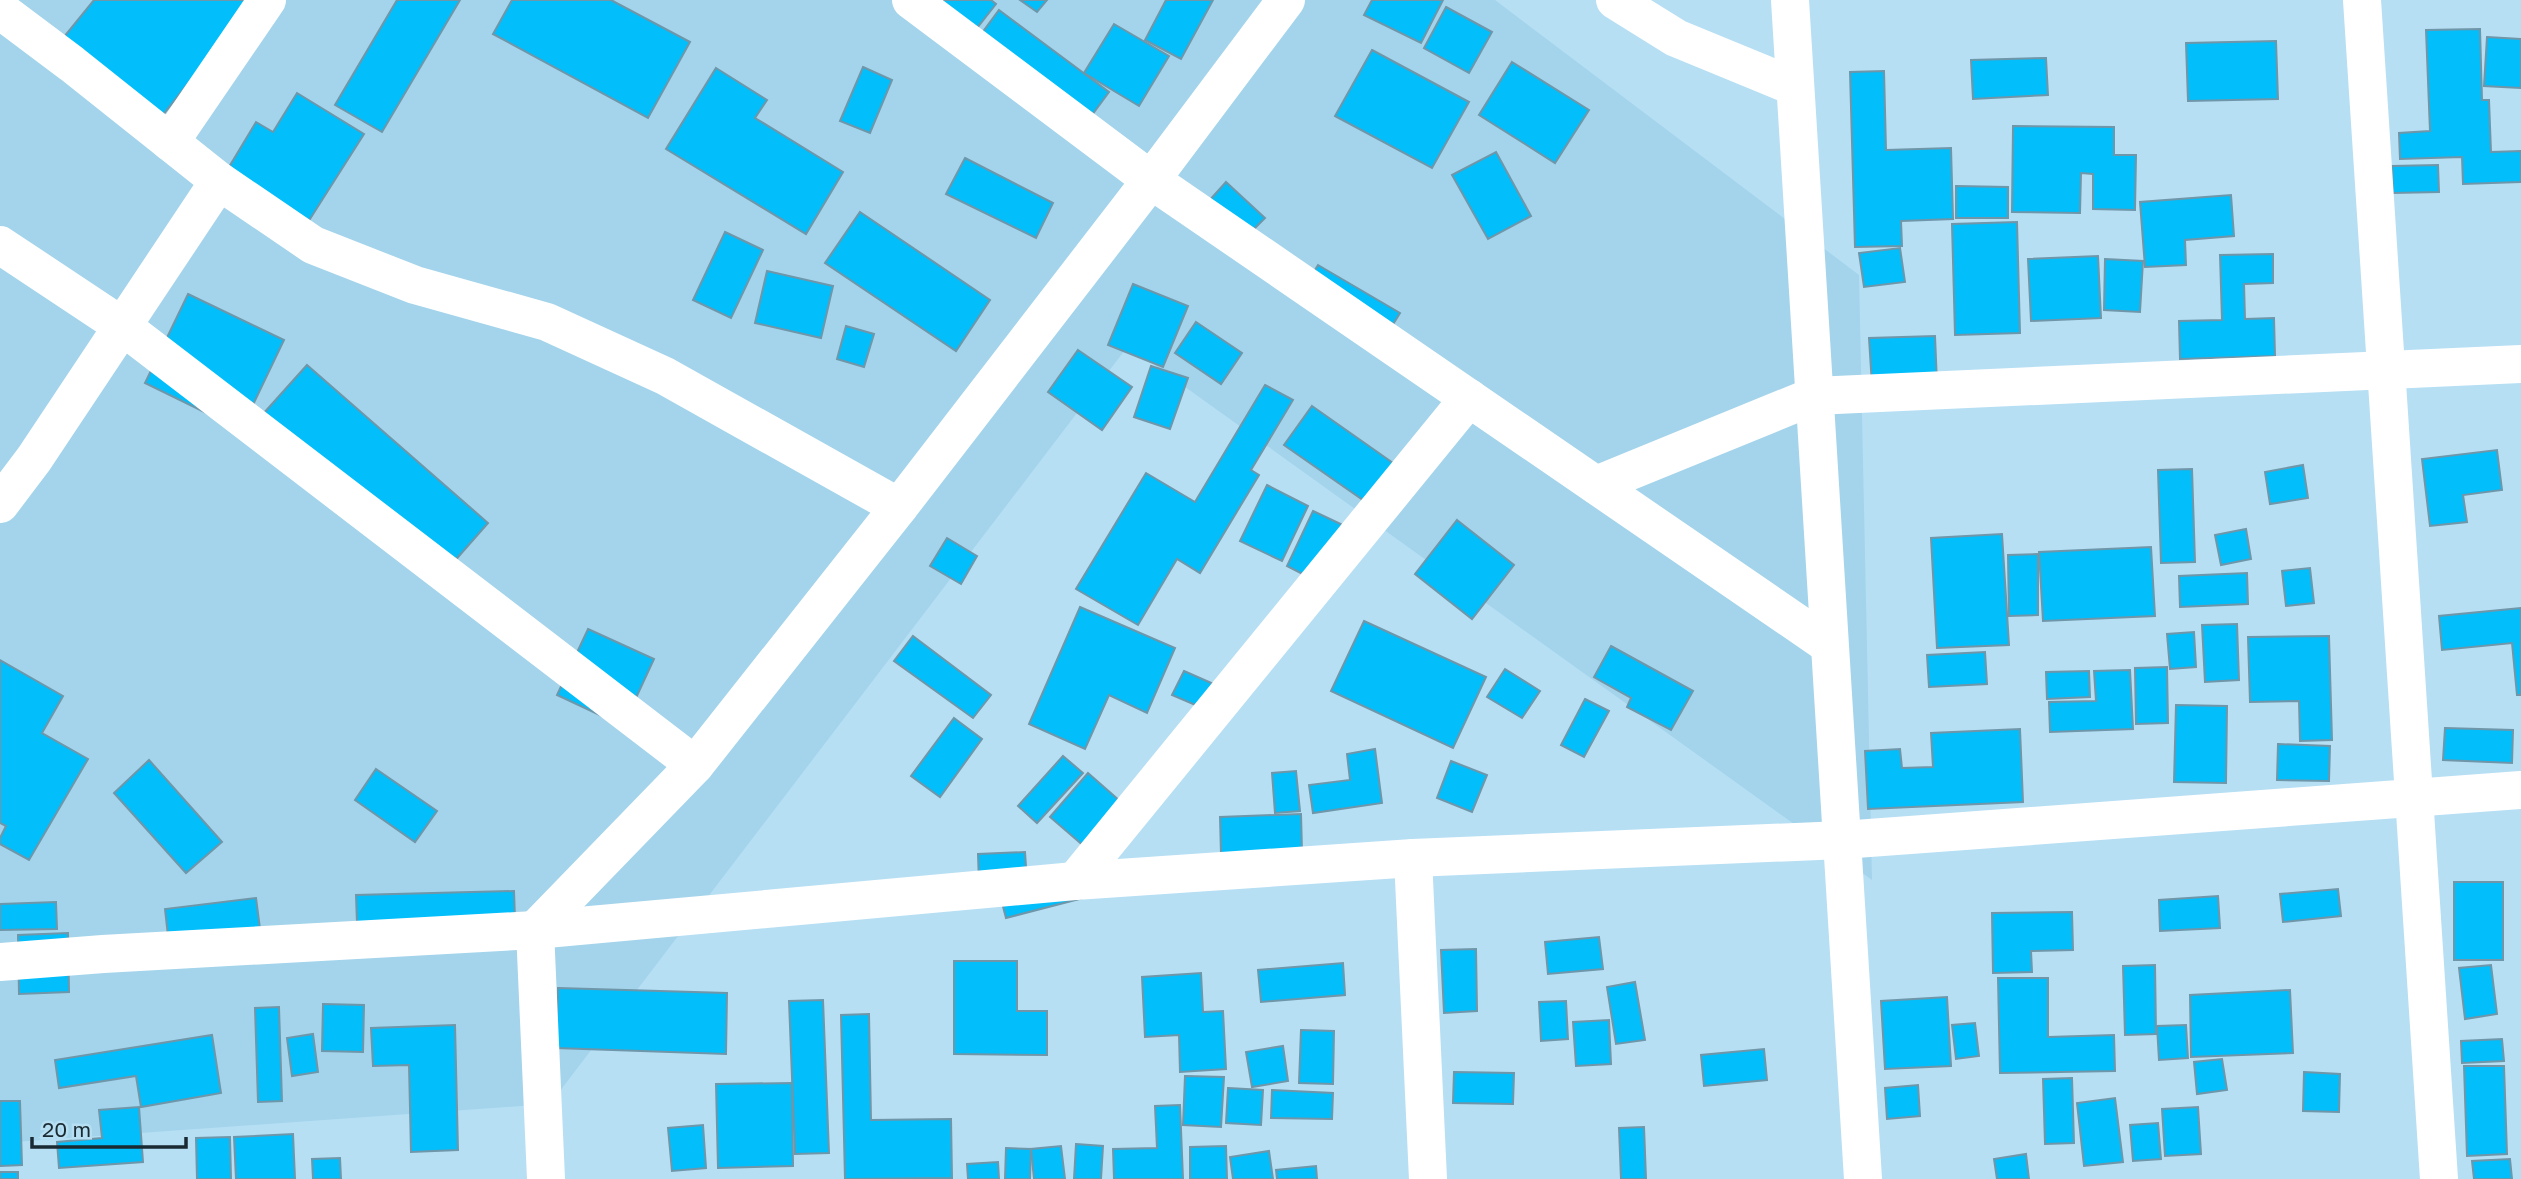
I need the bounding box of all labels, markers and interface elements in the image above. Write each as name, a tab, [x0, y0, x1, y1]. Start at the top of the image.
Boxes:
scale bar	[32, 1106, 186, 1150]
text: 20 m	[42, 1116, 91, 1142]

